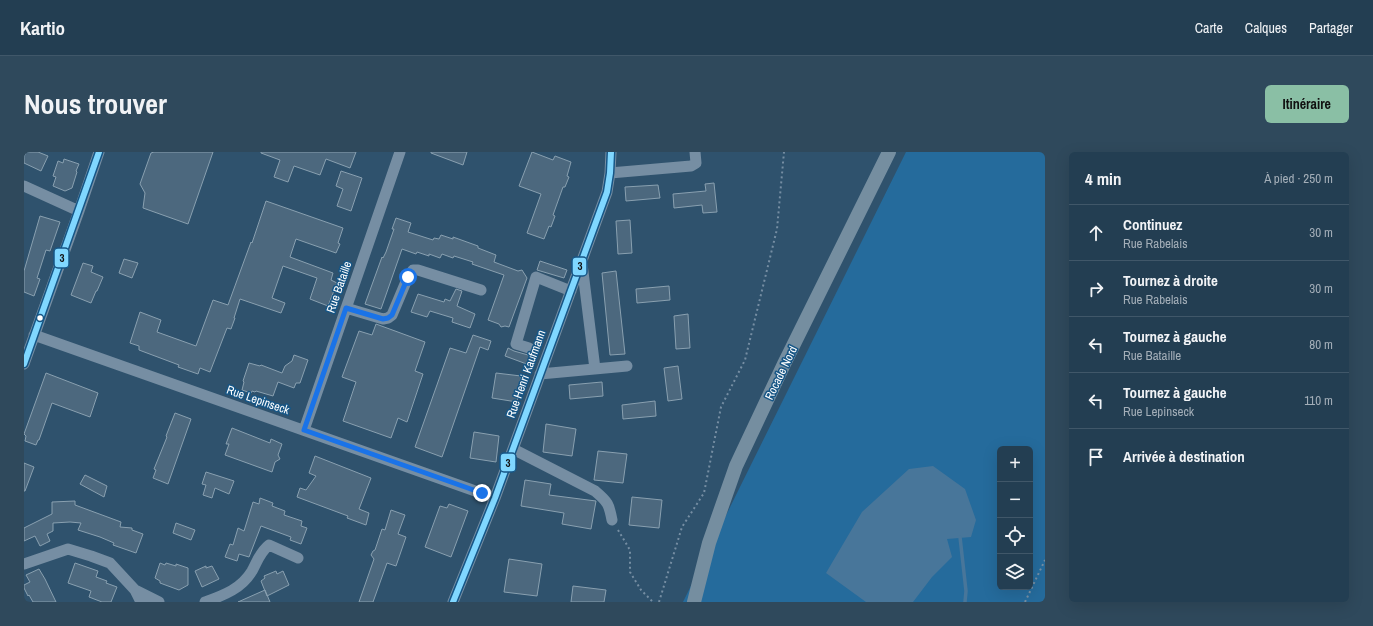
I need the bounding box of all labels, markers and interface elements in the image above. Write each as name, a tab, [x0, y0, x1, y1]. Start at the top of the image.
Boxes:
text: Kartio	[20, 15, 65, 41]
text: Carte	[1195, 19, 1223, 37]
text: Calques	[1245, 19, 1287, 37]
text: Partager	[1309, 19, 1353, 37]
text: Nous trouver	[24, 85, 167, 123]
button: Itinéraire	[1265, 85, 1349, 123]
text: 4 min	[1085, 167, 1121, 190]
text: À pied · 250 m	[1264, 170, 1333, 187]
text: Continuez	[1123, 214, 1182, 235]
icon: ahead	[1085, 222, 1107, 244]
text: 30 m	[1309, 224, 1333, 241]
text: Rue Rabelais	[1123, 235, 1188, 252]
line badge: 3	[54, 248, 69, 268]
text: 3	[59, 251, 65, 265]
line badge: 3	[572, 257, 587, 276]
street label: Rue Bataille	[323, 259, 355, 315]
text: 3	[577, 259, 583, 273]
route start	[399, 268, 417, 286]
text: Tournez à droite	[1123, 270, 1218, 291]
icon: right	[1085, 278, 1107, 300]
text: 30 m	[1309, 280, 1333, 297]
text: Rue Rabelais	[1123, 291, 1188, 308]
unlabelled marker	[35, 313, 45, 323]
text: Tournez à gauche	[1123, 326, 1227, 347]
street label: Rue Henri Kaufmann	[503, 328, 549, 420]
icon: left	[1085, 334, 1107, 356]
text: 80 m	[1309, 336, 1333, 353]
street label: Rocade Nord	[761, 343, 801, 403]
text: Rue Bataille	[1123, 347, 1181, 364]
street label: Rue Lepinseck	[224, 382, 292, 418]
text: Tournez à gauche	[1123, 382, 1227, 403]
icon: left	[1085, 390, 1107, 412]
text: 110 m	[1304, 392, 1333, 409]
text: Rue Lepinseck	[1123, 403, 1194, 420]
map controls	[997, 446, 1033, 590]
button: +	[997, 446, 1033, 482]
icon: arrive	[1085, 446, 1107, 468]
text: Arrivée à destination	[1123, 446, 1245, 467]
line badge: 3	[500, 453, 516, 472]
text: 3	[505, 456, 511, 470]
button: −	[997, 482, 1033, 518]
route end	[473, 484, 491, 502]
button: locate	[997, 518, 1033, 554]
button: layers	[997, 554, 1033, 590]

